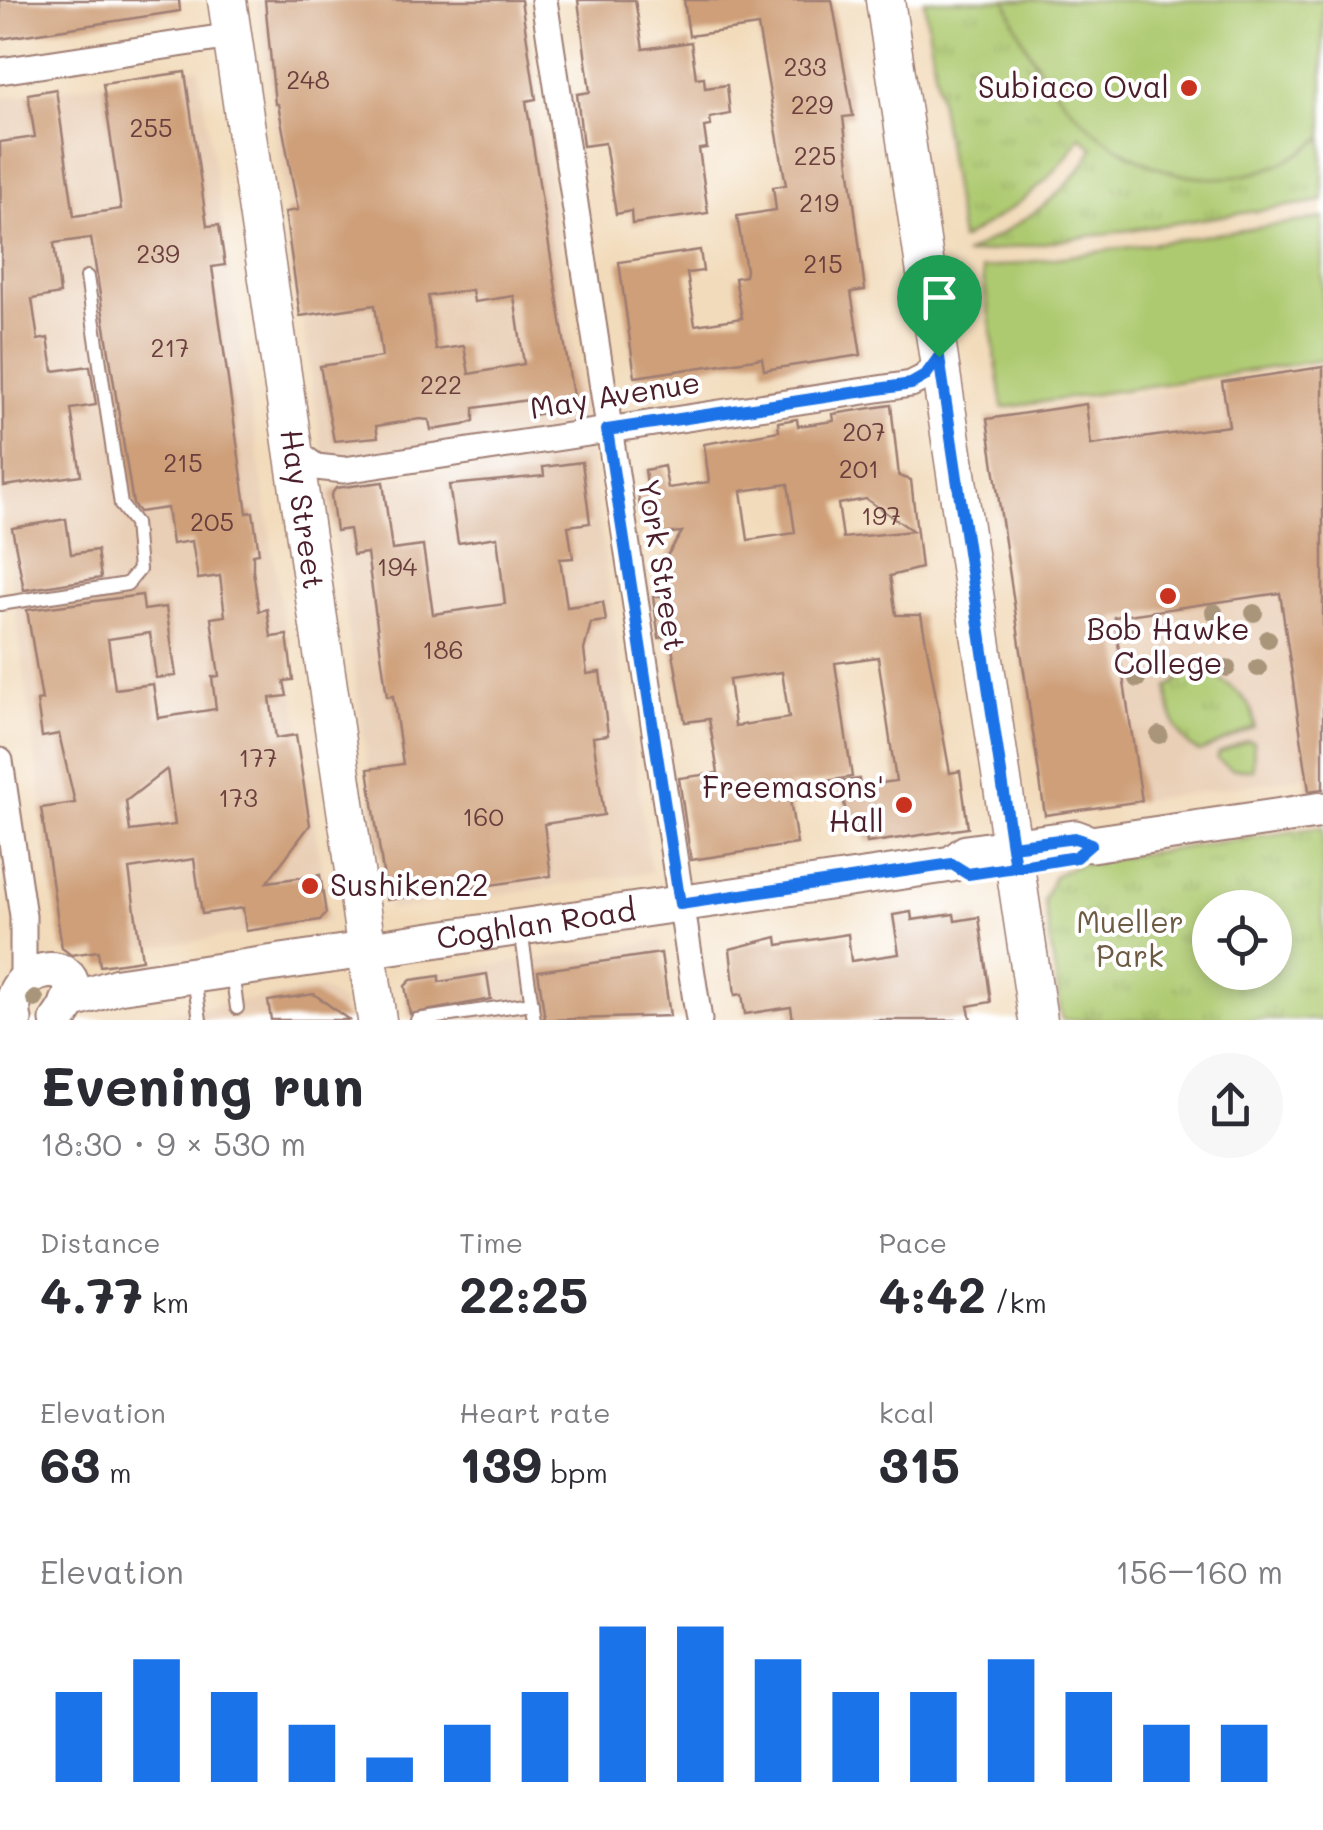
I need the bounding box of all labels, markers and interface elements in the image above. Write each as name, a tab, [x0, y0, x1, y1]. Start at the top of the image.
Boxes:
house number: 233	[783, 50, 827, 82]
house number: 248	[286, 63, 330, 95]
place label: Subiaco Oval	[978, 66, 1169, 106]
marker: Subiaco Oval	[1178, 77, 1200, 99]
house number: 229	[791, 88, 834, 120]
house number: 255	[129, 111, 173, 143]
house number: 225	[794, 139, 836, 171]
house number: 219	[799, 186, 839, 218]
house number: 239	[136, 237, 180, 269]
house number: 215	[803, 247, 843, 279]
pin	[897, 255, 982, 358]
icon: arrive	[912, 270, 967, 325]
house number: 217	[150, 331, 190, 363]
street label: May Avenue	[527, 361, 703, 427]
house number: 222	[420, 368, 462, 400]
house number: 207	[842, 415, 886, 447]
street label: Hay Street	[272, 427, 335, 592]
house number: 215	[163, 446, 203, 478]
house number: 201	[839, 452, 879, 484]
street label: York Street	[630, 476, 696, 654]
house number: 197	[861, 499, 901, 531]
house number: 205	[190, 505, 234, 537]
house number: 194	[377, 550, 418, 582]
marker: Bob Hawke College	[1157, 585, 1179, 607]
place label: Bob Hawke College	[1087, 608, 1250, 682]
house number: 186	[422, 633, 464, 665]
house number: 177	[239, 741, 277, 773]
place label: Freemasons' Hall	[702, 766, 884, 840]
house number: 173	[218, 781, 258, 813]
marker: Freemasons' Hall	[893, 794, 915, 816]
house number: 160	[462, 800, 504, 832]
place label: Sushiken22	[330, 864, 489, 904]
marker: Sushiken22	[299, 875, 321, 897]
street label: Coghlan Road	[434, 889, 638, 957]
map controls	[1192, 890, 1292, 990]
button: locate	[1192, 890, 1292, 990]
park label: Mueller Park	[1076, 901, 1184, 975]
text: Evening run	[40, 1048, 364, 1120]
button: share	[1178, 1053, 1283, 1158]
text: 18:30 · 9 × 530 m	[40, 1122, 306, 1164]
text: Distance	[40, 1224, 161, 1260]
text: Time	[459, 1224, 523, 1260]
text: Pace	[879, 1224, 947, 1260]
text: 4.77	[40, 1260, 143, 1326]
text: 22:25	[459, 1260, 588, 1326]
text: 4:42	[879, 1260, 986, 1326]
text: km	[143, 1284, 189, 1320]
text: /km	[986, 1284, 1047, 1320]
text: Elevation	[40, 1394, 166, 1430]
text: Heart rate	[459, 1394, 611, 1430]
text: kcal	[879, 1394, 934, 1430]
text: 63	[40, 1430, 100, 1496]
text: 139	[459, 1430, 542, 1496]
text: 315	[879, 1430, 960, 1496]
text: m	[100, 1454, 132, 1490]
text: bpm	[542, 1454, 608, 1490]
text: Elevation	[40, 1550, 184, 1592]
text: 156–160 m	[1115, 1550, 1283, 1592]

